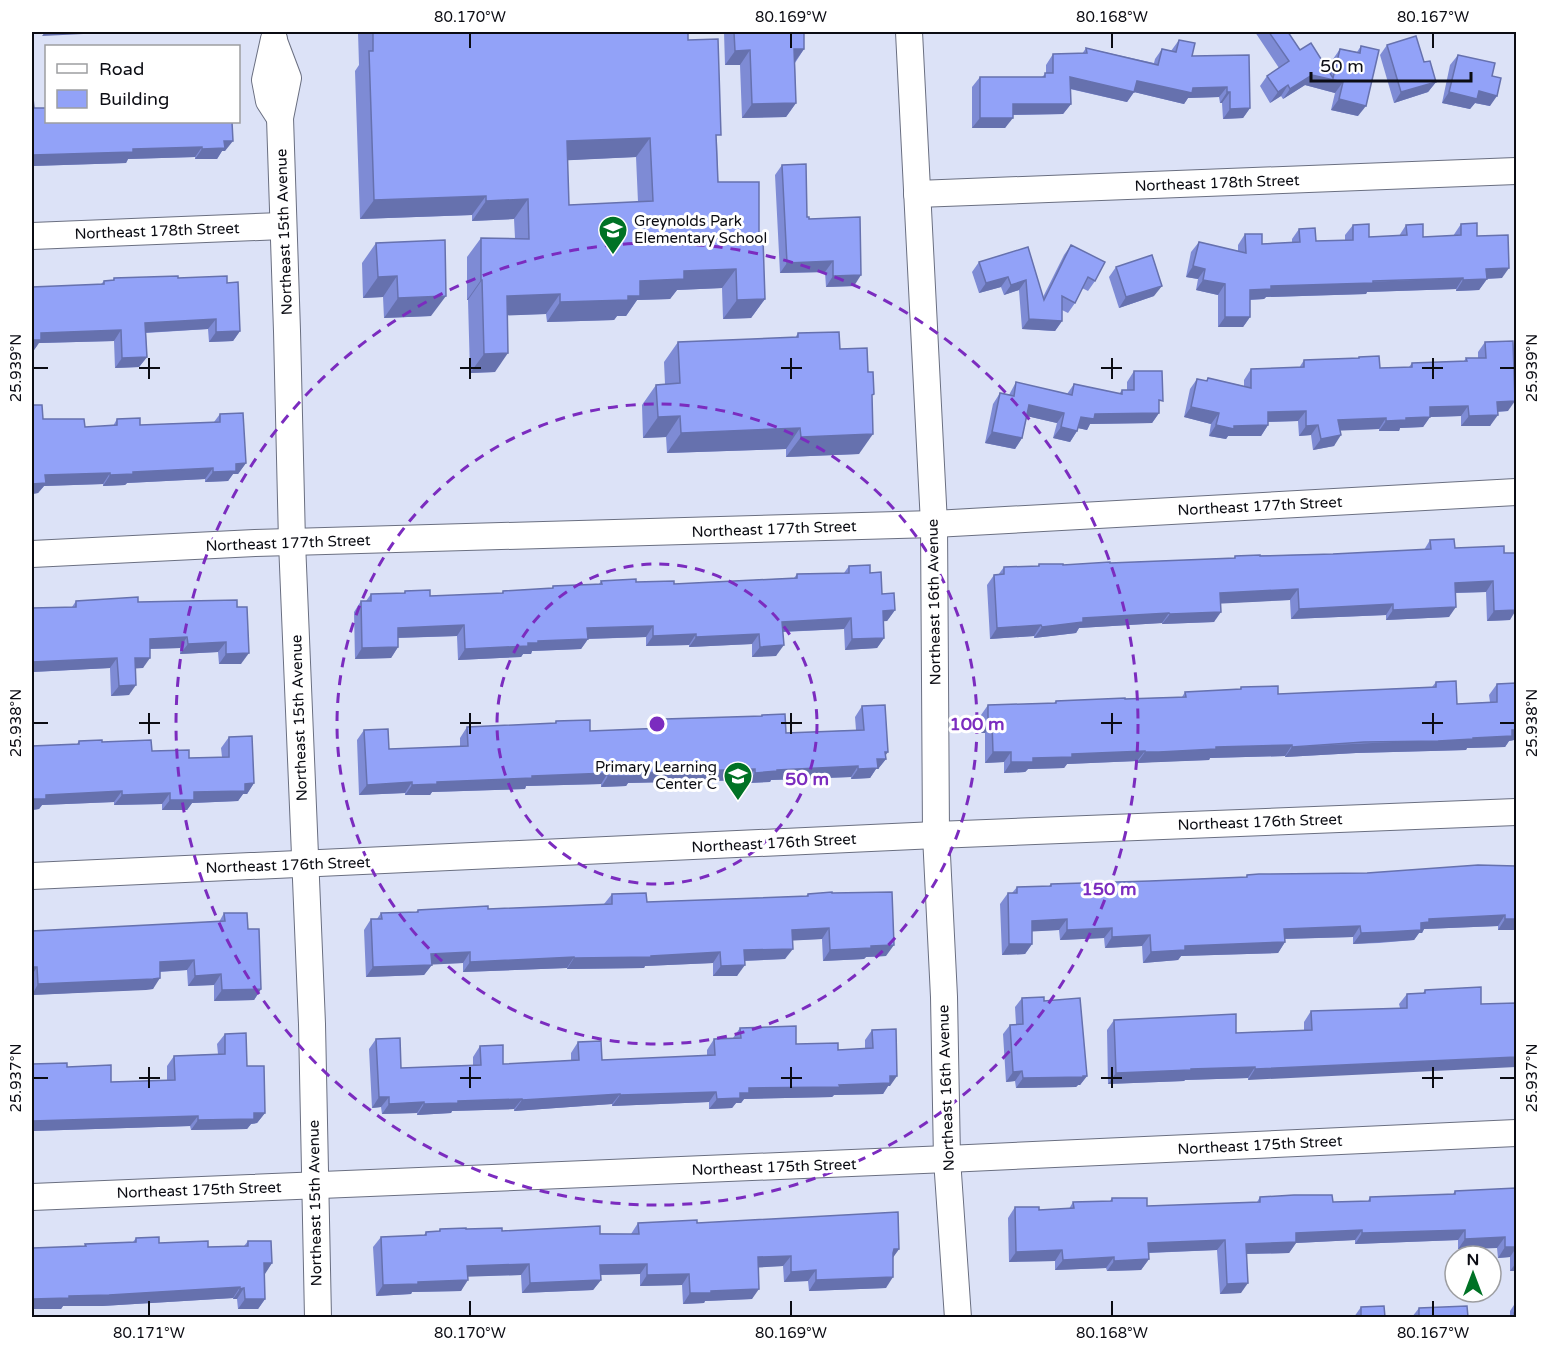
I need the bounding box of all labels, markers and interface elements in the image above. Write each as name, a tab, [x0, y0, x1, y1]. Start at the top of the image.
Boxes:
text: 80.170°W	[434, 8, 506, 26]
text: 80.169°W	[755, 8, 827, 26]
text: 80.168°W	[1076, 8, 1148, 26]
text: 80.167°W	[1397, 8, 1469, 26]
legend	[45, 45, 240, 123]
scale bar	[1311, 45, 1472, 83]
text: 50 m	[1320, 55, 1364, 77]
text: Road	[99, 58, 144, 80]
text: Building	[99, 88, 169, 110]
street label: Northeast 15th Avenue	[272, 148, 296, 316]
street label: Northeast 178th Street	[1134, 171, 1300, 195]
place label: Greynolds Park Elementary School	[634, 212, 767, 247]
school or university icon: Greynolds Park Elementary School	[597, 214, 629, 256]
street label: Northeast 178th Street	[74, 219, 240, 243]
text: 25.939°N	[7, 334, 25, 402]
text: 25.939°N	[1523, 334, 1541, 402]
street label: Northeast 177th Street	[1177, 493, 1343, 519]
street label: Northeast 177th Street	[691, 517, 857, 541]
street label: Northeast 16th Avenue	[924, 519, 944, 685]
street label: Northeast 177th Street	[205, 531, 371, 555]
street label: Northeast 15th Avenue	[287, 634, 311, 802]
text: 25.938°N	[7, 689, 25, 757]
text: 25.938°N	[1523, 689, 1541, 757]
text: 100 m	[949, 713, 1005, 735]
centre of rings	[647, 714, 667, 734]
place label: Primary Learning Center C	[595, 758, 717, 793]
school or university icon: Primary Learning Center C	[722, 760, 754, 802]
text: 50 m	[785, 768, 829, 790]
street label: Northeast 176th Street	[1177, 810, 1343, 834]
street label: Northeast 176th Street	[691, 830, 857, 856]
street label: Northeast 176th Street	[205, 853, 371, 877]
text: 150 m	[1081, 878, 1137, 900]
street label: Northeast 16th Avenue	[934, 1004, 958, 1172]
text: 25.937°N	[7, 1044, 25, 1112]
text: 25.937°N	[1523, 1044, 1541, 1112]
street label: Northeast 15th Avenue	[305, 1120, 325, 1286]
street label: Northeast 175th Street	[1177, 1132, 1343, 1158]
street label: Northeast 175th Street	[691, 1155, 857, 1179]
street label: Northeast 175th Street	[116, 1178, 282, 1202]
north arrow	[1443, 1244, 1503, 1304]
text: N	[1467, 1250, 1479, 1270]
text: 80.171°W	[113, 1324, 185, 1342]
text: 80.170°W	[434, 1324, 506, 1342]
text: 80.169°W	[755, 1324, 827, 1342]
text: 80.168°W	[1076, 1324, 1148, 1342]
text: 80.167°W	[1397, 1324, 1469, 1342]

